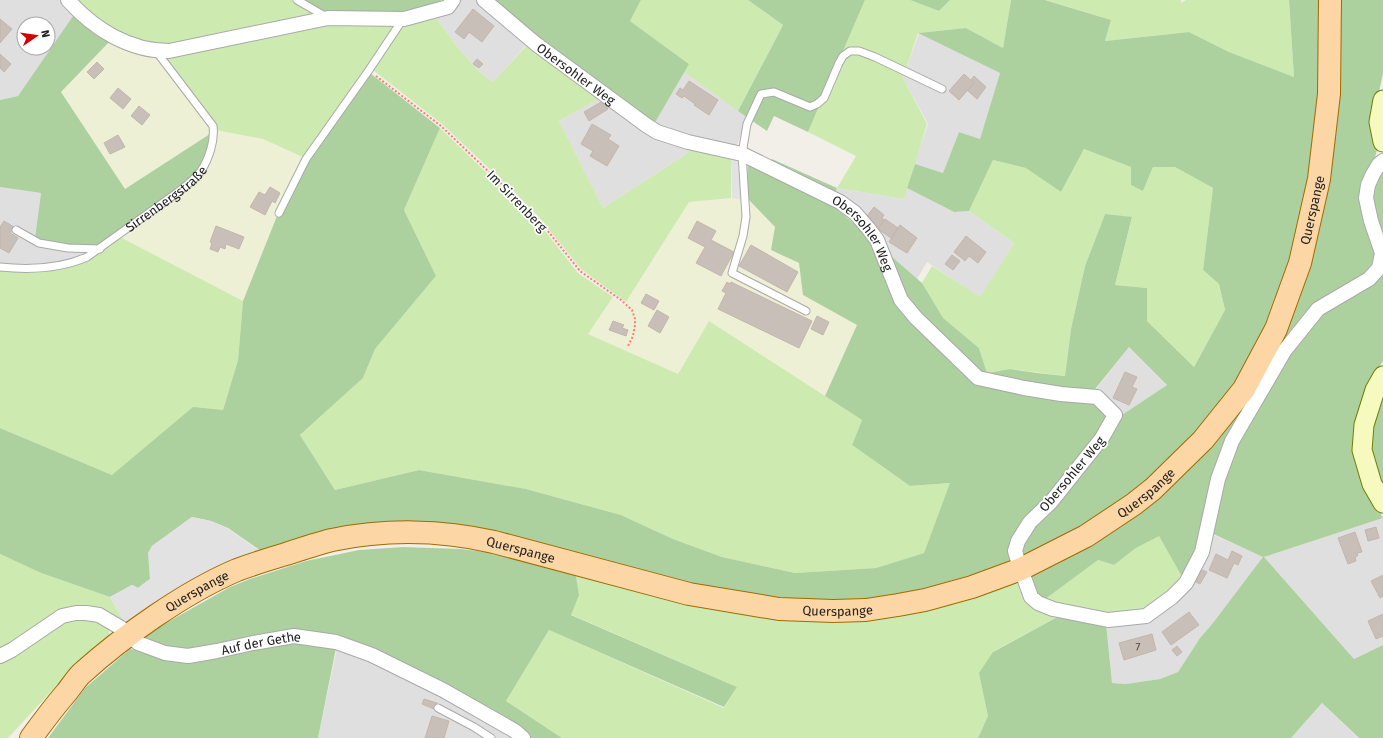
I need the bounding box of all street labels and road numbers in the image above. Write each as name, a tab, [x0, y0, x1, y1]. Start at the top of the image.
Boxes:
street label: Obersohler Weg	[534, 40, 619, 108]
street label: Sirrenbergstraße	[123, 163, 210, 235]
street label: Im Sirrenberg	[484, 167, 550, 235]
street label: Querspange	[1297, 174, 1327, 246]
street label: Obersohler Weg	[830, 192, 896, 273]
street label: Obersohler Weg	[1036, 433, 1108, 515]
street label: Querspange	[1114, 465, 1178, 521]
street label: Querspange	[485, 533, 557, 565]
street label: Querspange	[162, 567, 231, 615]
street label: Querspange	[802, 602, 874, 619]
street label: Auf der Gethe	[220, 629, 302, 657]

